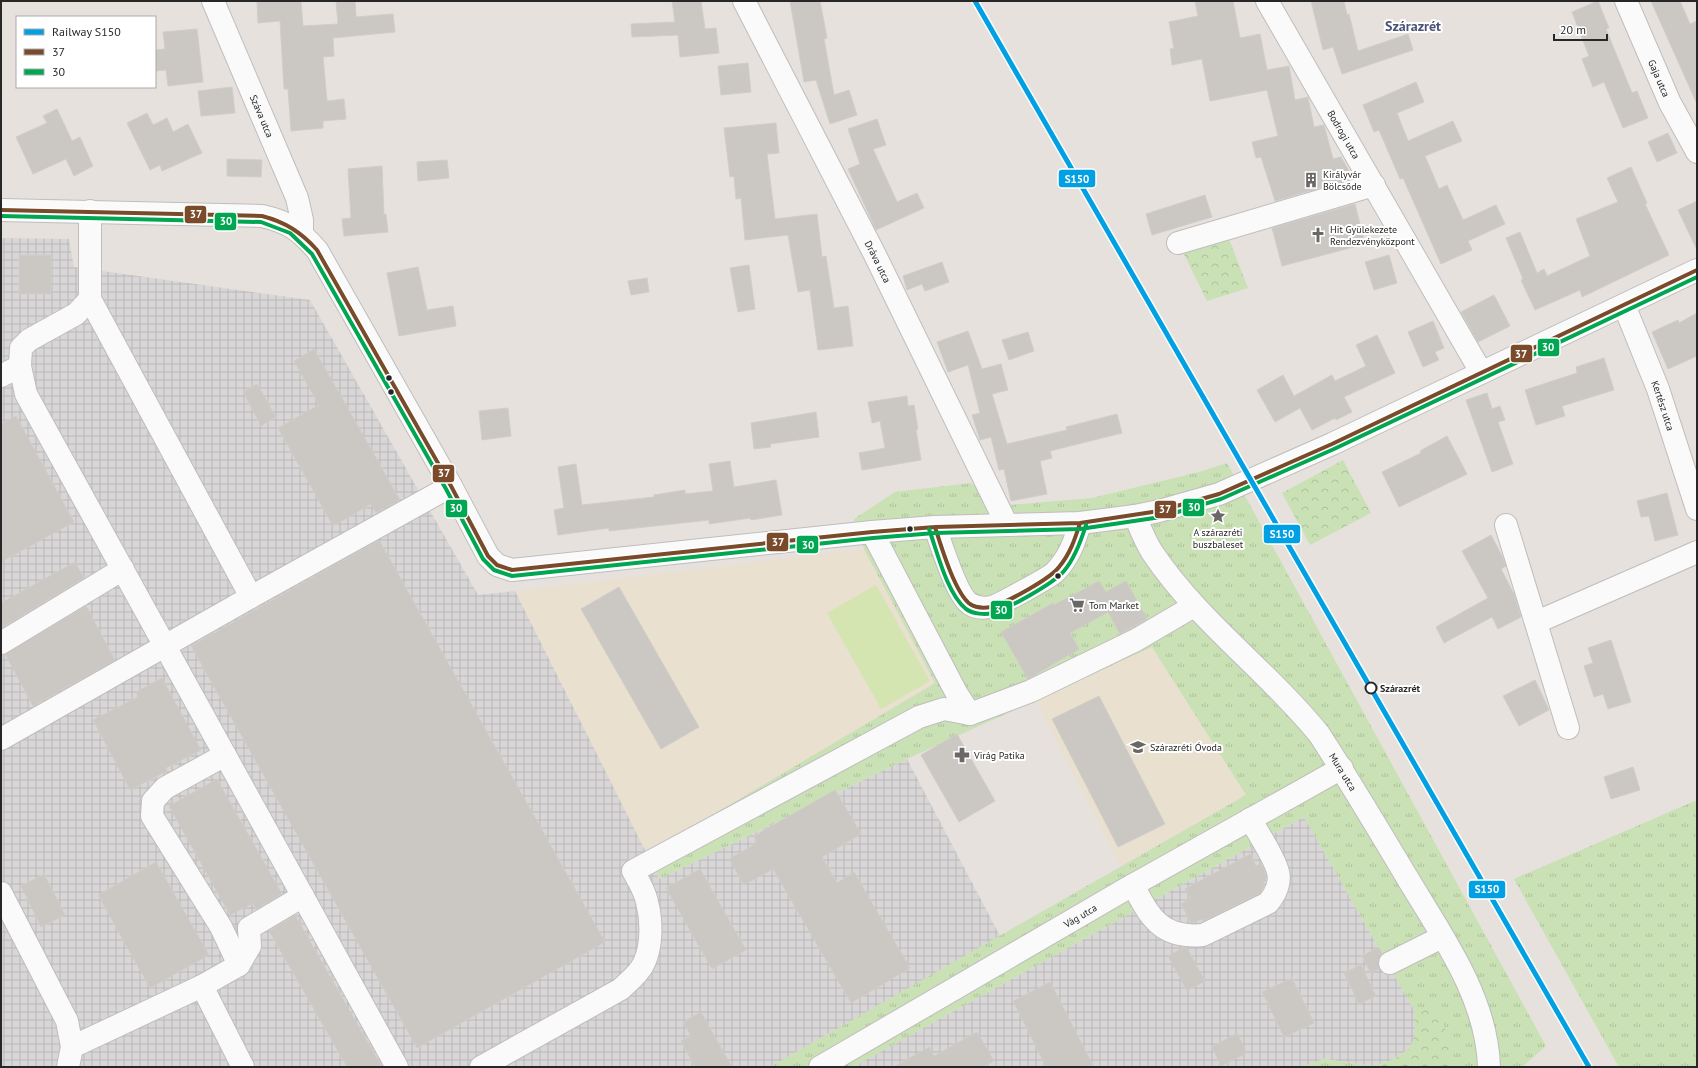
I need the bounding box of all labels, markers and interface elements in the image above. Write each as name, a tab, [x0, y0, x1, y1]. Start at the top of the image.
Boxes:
legend	[16, 16, 156, 88]
scale bar	[1554, 16, 1607, 42]
district label: Szárazrét	[1385, 17, 1441, 35]
text: 20 m	[1560, 22, 1586, 37]
text: Railway S150	[52, 24, 121, 39]
text: 37	[52, 44, 65, 59]
street label: Gaja utca	[1645, 58, 1673, 99]
text: 30	[52, 64, 66, 79]
street label: Száva utca	[247, 93, 276, 140]
street label: Bodrogi utca	[1324, 108, 1363, 161]
place label: Királyvár Bölcsőde	[1323, 168, 1362, 193]
line badge: S150	[1058, 169, 1096, 188]
building icon: Királyvár Bölcsőde	[1302, 171, 1320, 189]
text: S150	[1065, 172, 1089, 186]
line badge: 37	[184, 205, 207, 224]
text: 37	[190, 207, 202, 221]
line badge: 30	[214, 212, 237, 231]
text: 30	[220, 214, 232, 228]
place label: Hit Gyülekezete Rendezvényközpont	[1330, 223, 1415, 248]
church icon: Hit Gyülekezete Rendezvényközpont	[1309, 226, 1327, 244]
street label: Dráva utca	[862, 238, 894, 285]
line badge: 30	[1537, 338, 1560, 357]
text: 30	[1542, 340, 1554, 354]
line badge: 37	[1510, 344, 1533, 363]
text: 37	[1515, 347, 1527, 361]
unlabelled marker	[384, 373, 394, 383]
street label: Kertész utca	[1648, 379, 1677, 432]
unlabelled marker	[386, 387, 396, 397]
line badge: 37	[432, 464, 455, 483]
text: 37	[438, 466, 450, 480]
line badge: 30	[1182, 498, 1205, 517]
line badge: 30	[445, 499, 468, 518]
line badge: 37	[1154, 500, 1177, 519]
text: 30	[1188, 500, 1200, 514]
text: 30	[450, 501, 462, 515]
text: 37	[1159, 502, 1171, 516]
place icon: A szárazréti buszbaleset	[1209, 507, 1227, 525]
unlabelled marker	[905, 524, 915, 534]
line badge: S150	[1263, 524, 1301, 544]
place label: A szárazréti buszbaleset	[1193, 526, 1244, 551]
text: S150	[1270, 527, 1294, 541]
line badge: 37	[766, 532, 789, 552]
text: 37	[772, 535, 784, 549]
line badge: 30	[796, 535, 819, 554]
text: 30	[802, 538, 814, 552]
unlabelled marker	[1053, 571, 1063, 581]
supermarket icon: Tom Market	[1068, 596, 1086, 614]
place label: Tom Market	[1089, 599, 1139, 612]
line badge: 30	[990, 600, 1013, 620]
text: 30	[995, 603, 1007, 617]
marker: Szárazrét	[1364, 681, 1378, 695]
place label: Szárazrét	[1380, 682, 1420, 695]
school or university icon: Szárazréti Óvoda	[1129, 738, 1147, 756]
place label: Szárazréti Óvoda	[1150, 741, 1222, 754]
pharmacy icon: Virág Patika	[953, 746, 971, 764]
place label: Virág Patika	[973, 749, 1025, 762]
street label: Mura utca	[1326, 751, 1359, 794]
line badge: S150	[1468, 880, 1506, 899]
text: S150	[1475, 882, 1499, 896]
street label: Vág utca	[1061, 901, 1099, 931]

